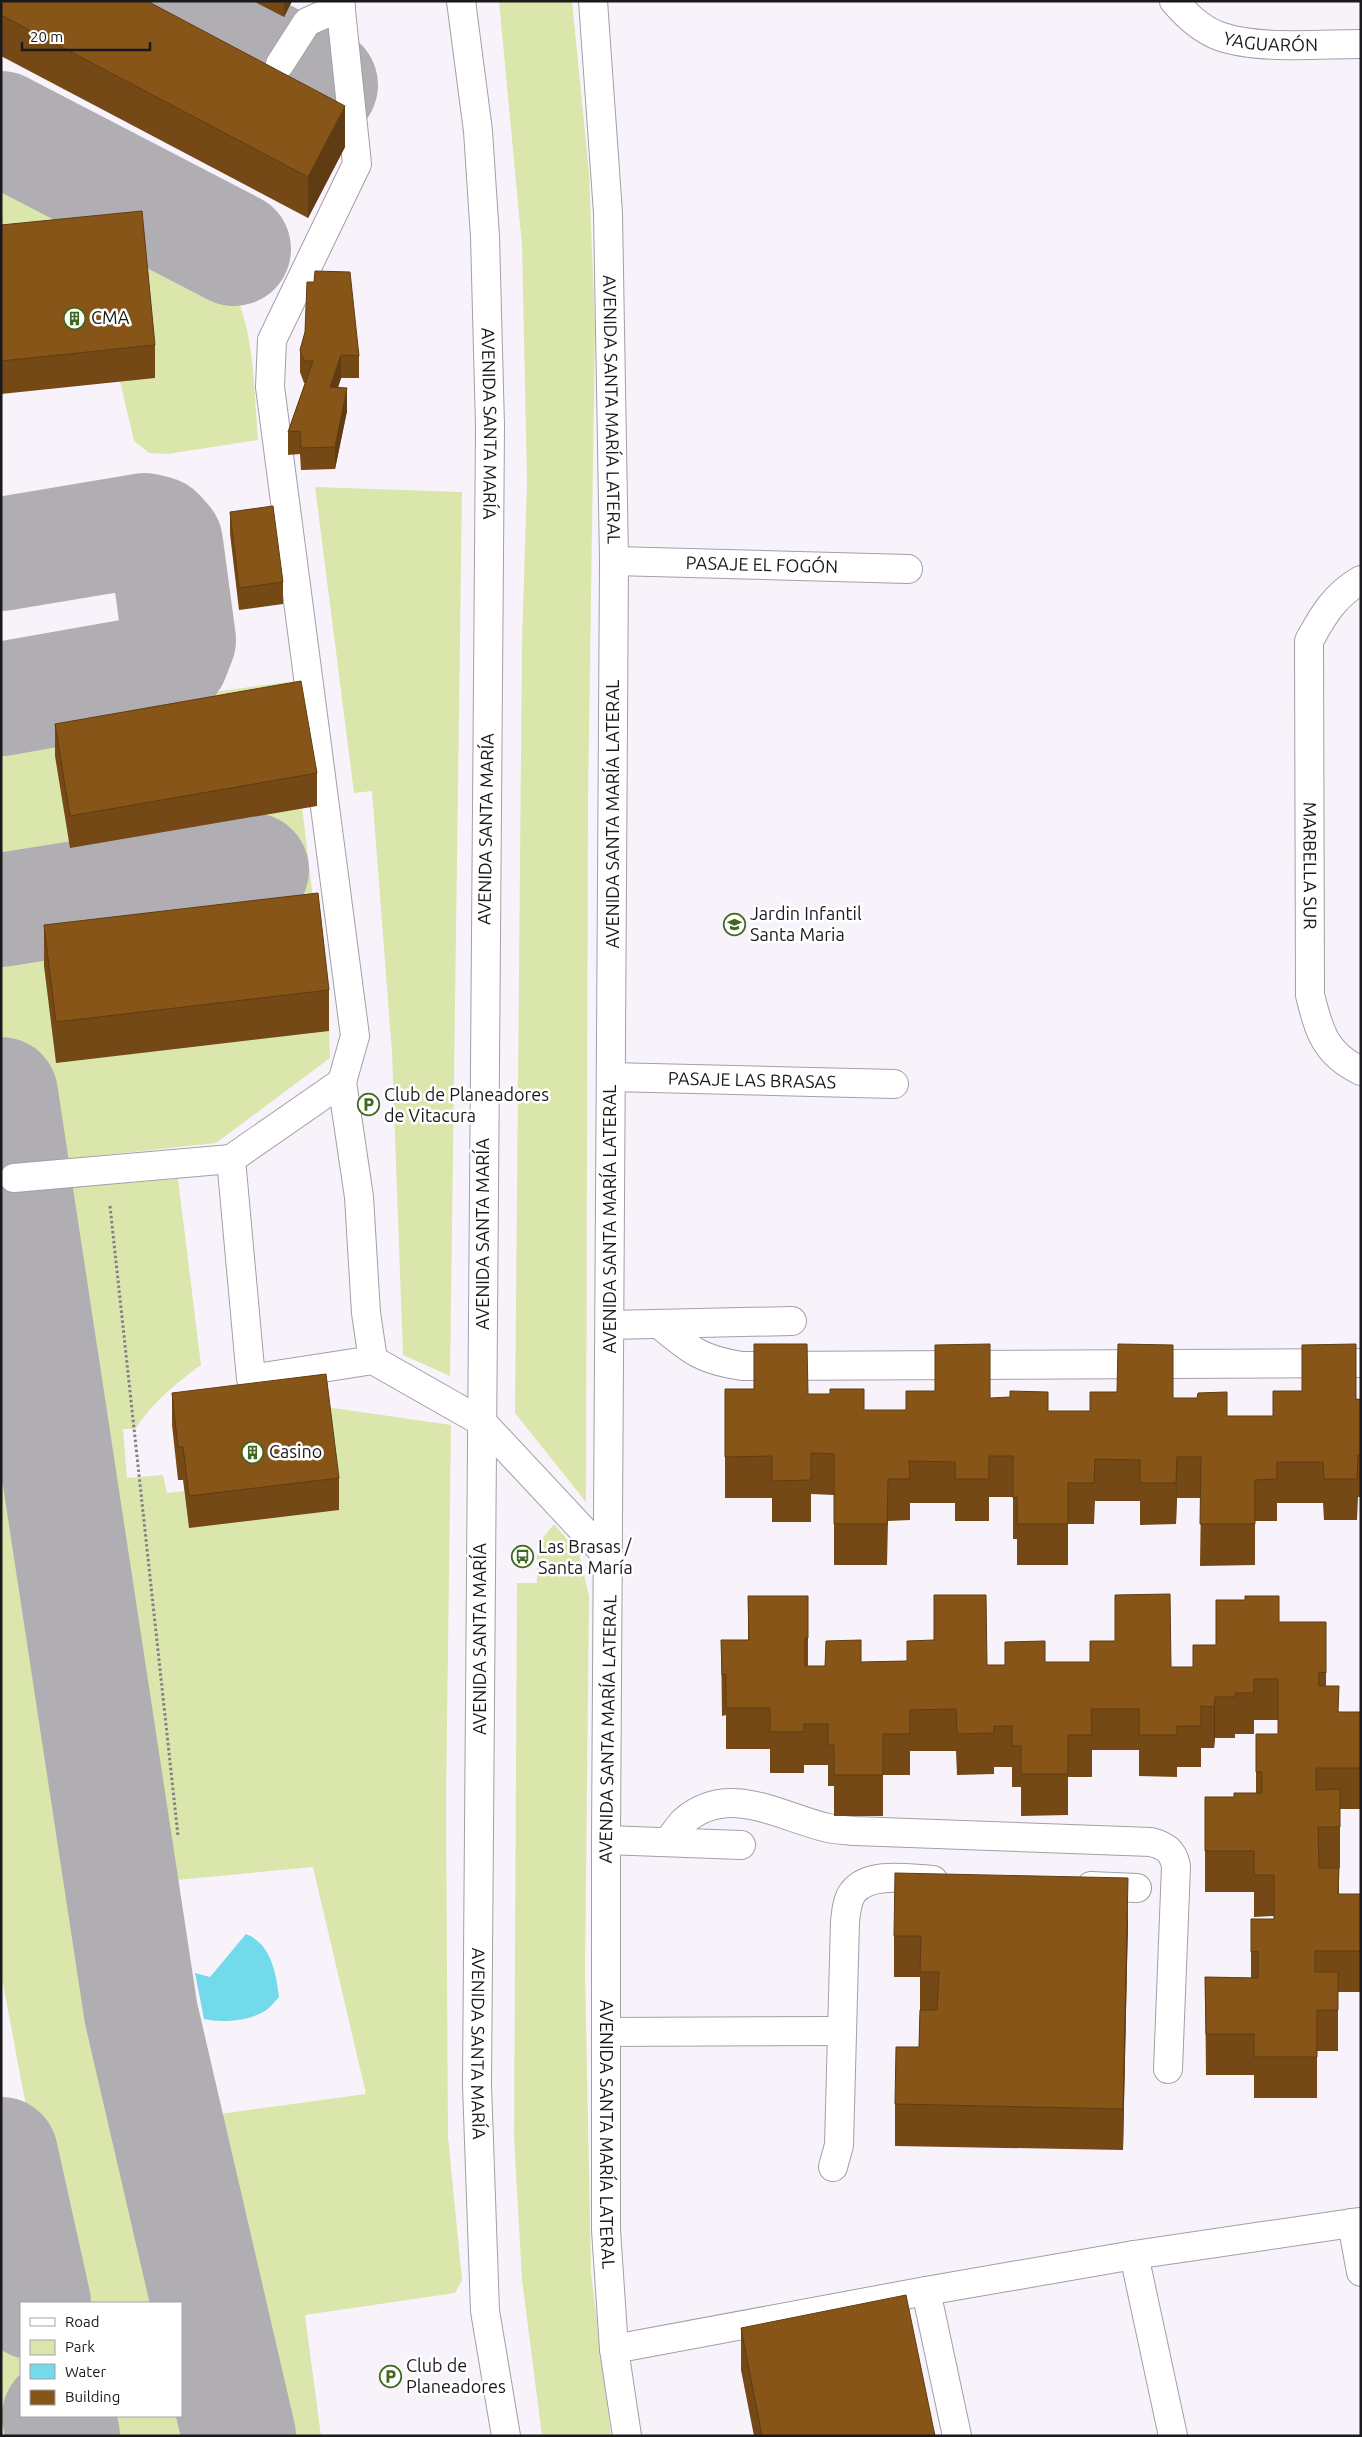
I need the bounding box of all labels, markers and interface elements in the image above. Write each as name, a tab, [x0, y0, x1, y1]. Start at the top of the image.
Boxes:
scale bar	[22, 20, 150, 52]
street label: YAGUARÓN	[1221, 27, 1318, 54]
text: 20 m	[30, 28, 63, 45]
street label: AVENIDA SANTA MARÍA LATERAL	[600, 275, 625, 544]
building icon: CMA	[63, 306, 87, 330]
place label: CMA	[91, 307, 130, 327]
street label: AVENIDA SANTA MARÍA	[478, 327, 501, 520]
street label: PASAJE EL FOGÓN	[686, 552, 838, 576]
street label: AVENIDA SANTA MARÍA LATERAL	[601, 679, 622, 949]
street label: AVENIDA SANTA MARÍA	[472, 733, 497, 925]
street label: MARBELLA SUR	[1300, 802, 1321, 930]
place label: Jardin Infantil Santa Maria	[750, 903, 862, 944]
school or university icon: Jardin Infantil Santa Maria	[722, 912, 746, 936]
street label: PASAJE LAS BRASAS	[668, 1067, 836, 1092]
place label: Club de Planeadores de Vitacura	[384, 1084, 549, 1125]
street label: AVENIDA SANTA MARÍA LATERAL	[598, 1084, 619, 1354]
parking icon: Club de Planeadores de Vitacura	[356, 1093, 380, 1117]
street label: AVENIDA SANTA MARÍA	[471, 1138, 492, 1330]
building icon: Casino	[241, 1440, 265, 1464]
place label: Casino	[269, 1441, 322, 1461]
place label: Las Brasas / Santa María	[538, 1536, 633, 1577]
street label: AVENIDA SANTA MARÍA	[468, 1543, 489, 1735]
bus stop icon: Las Brasas / Santa María	[510, 1545, 534, 1569]
street label: AVENIDA SANTA MARÍA LATERAL	[594, 1594, 619, 1864]
street label: AVENIDA SANTA MARÍA	[468, 1948, 491, 2140]
street label: AVENIDA SANTA MARÍA LATERAL	[597, 2000, 620, 2269]
legend	[20, 2302, 182, 2417]
text: Road	[65, 2313, 100, 2330]
text: Park	[65, 2338, 95, 2355]
place label: Club de Planeadores	[406, 2355, 506, 2396]
text: Water	[65, 2363, 106, 2380]
parking icon: Club de Planeadores	[378, 2364, 402, 2388]
text: Building	[65, 2388, 120, 2405]

